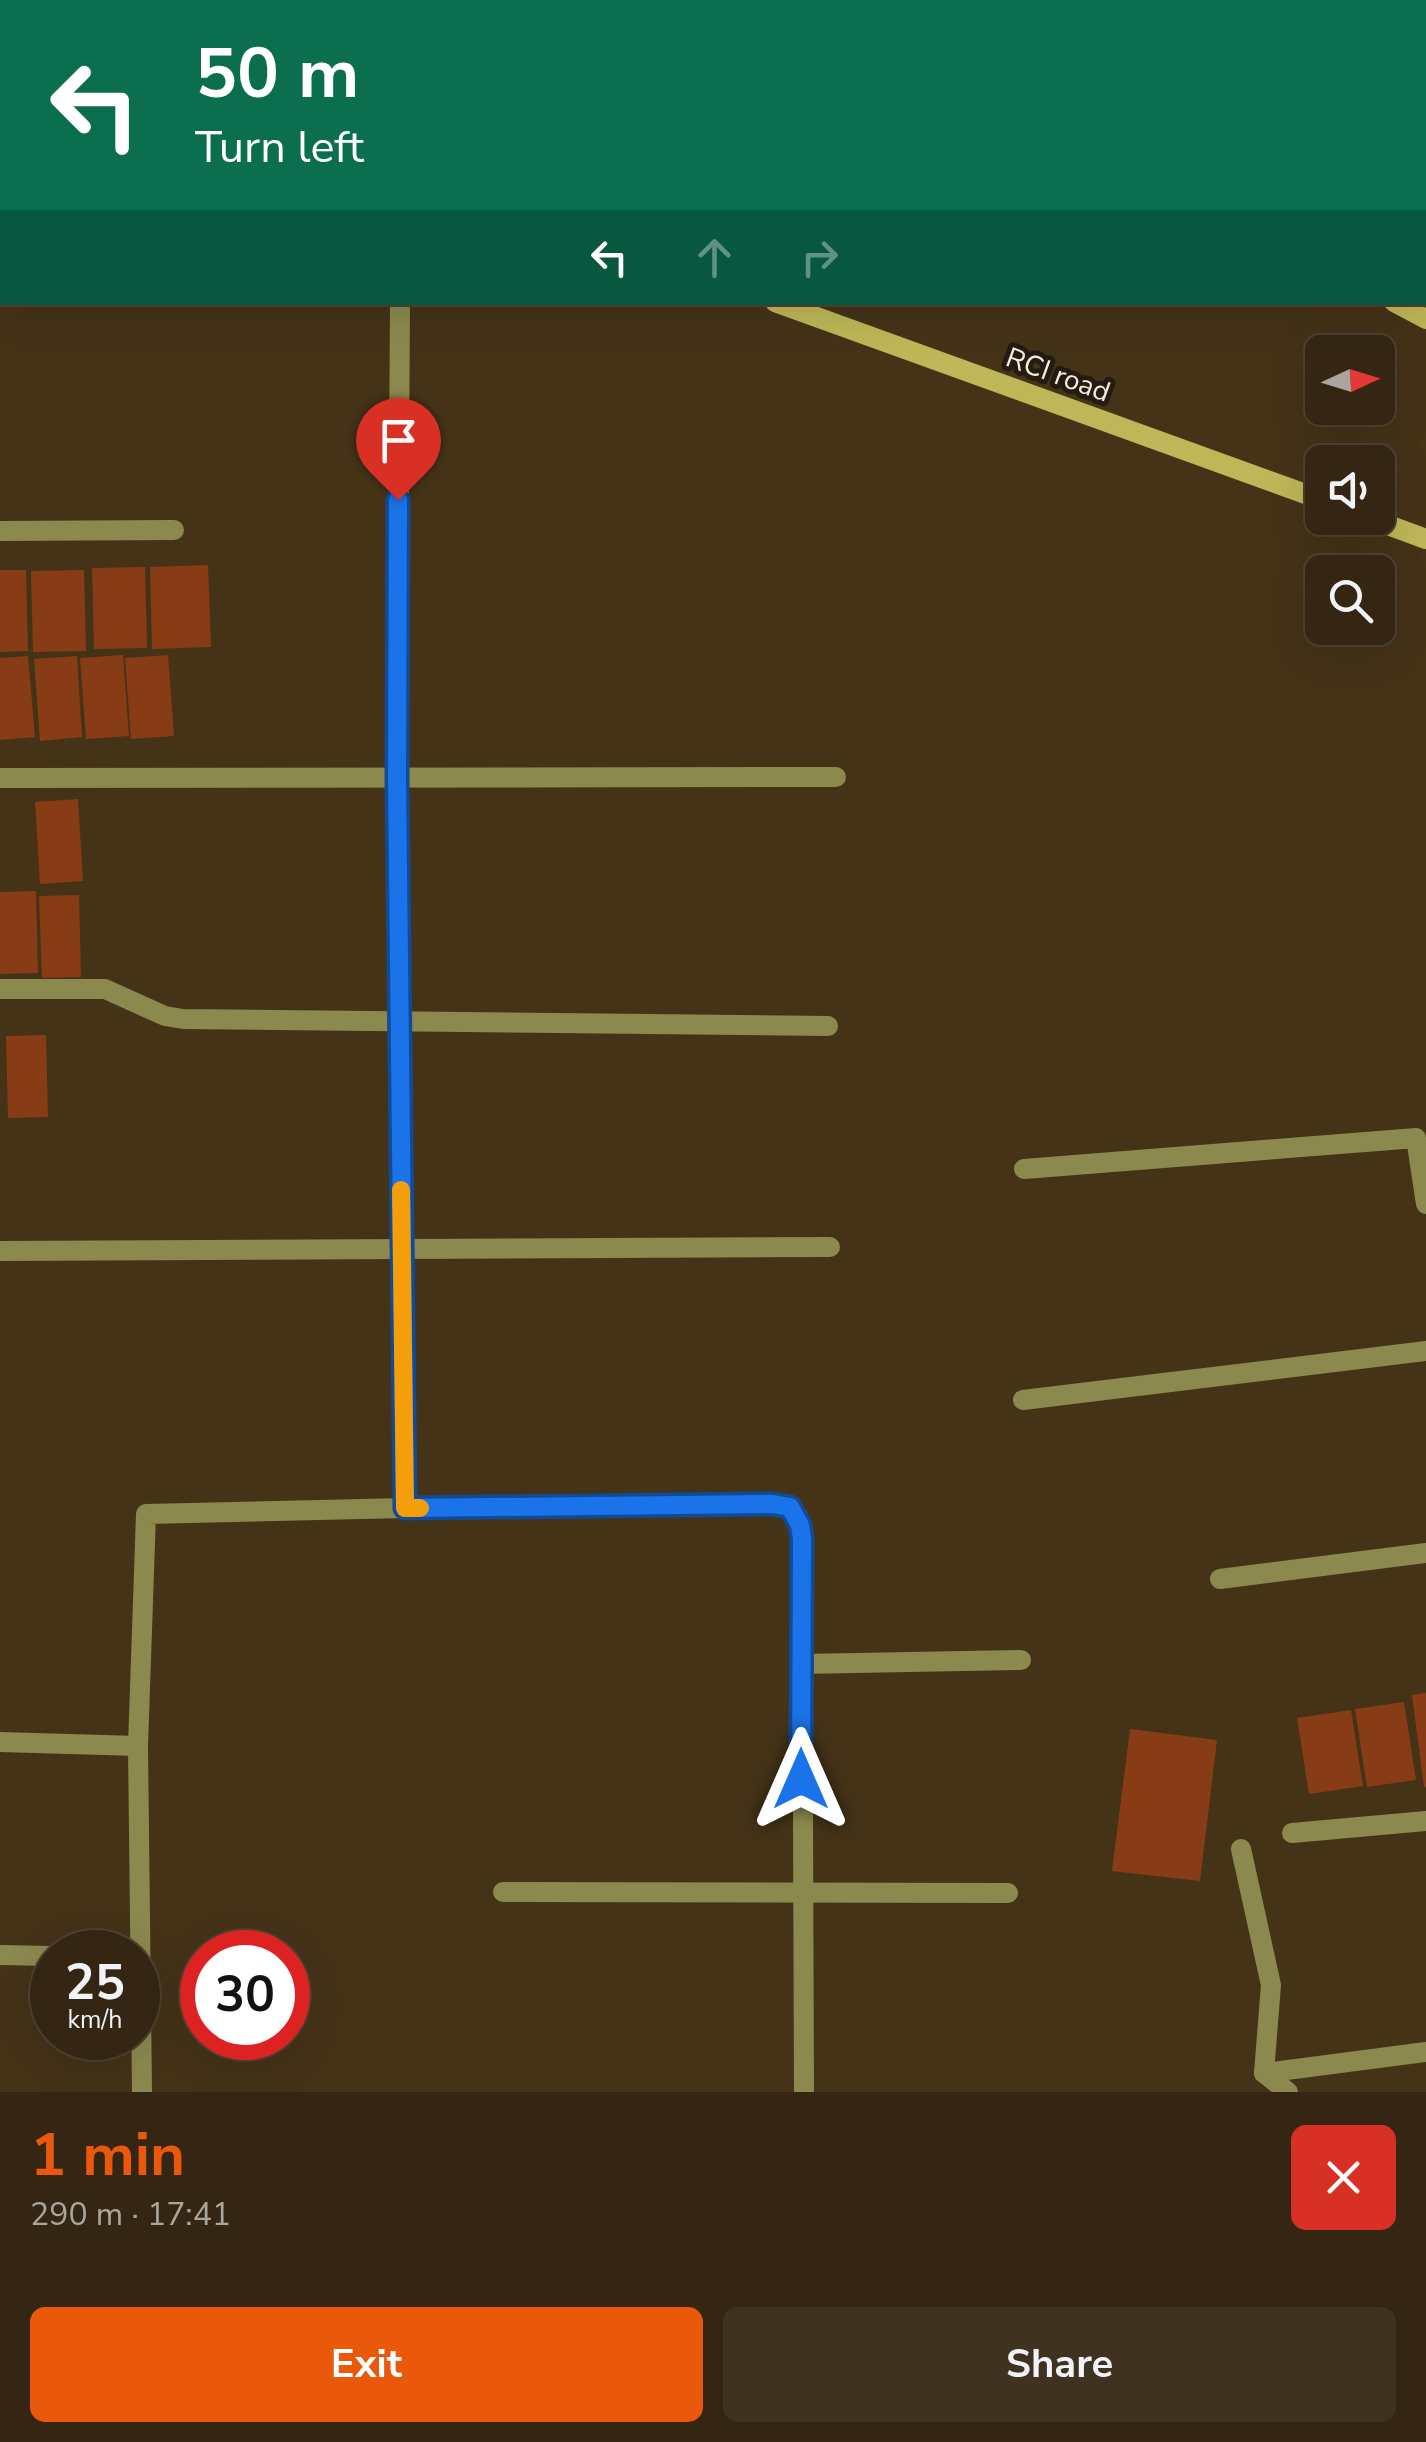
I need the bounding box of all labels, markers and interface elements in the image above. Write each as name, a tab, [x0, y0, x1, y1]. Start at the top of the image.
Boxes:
text: 50 m	[195, 26, 359, 122]
icon: left	[30, 40, 160, 170]
text: Turn left	[195, 117, 364, 178]
icon: left	[582, 230, 637, 285]
icon: ahead	[687, 230, 742, 285]
icon: right	[792, 230, 847, 285]
north arrow	[1305, 335, 1395, 425]
map controls	[1305, 335, 1395, 645]
street label: RCI road	[1001, 339, 1115, 411]
pin	[356, 398, 441, 501]
icon: arrive	[371, 413, 426, 468]
button: sound	[1305, 445, 1395, 535]
button: search	[1305, 555, 1395, 645]
position arrow	[749, 1727, 853, 1831]
speed limit sign: 30	[180, 1930, 310, 2060]
text: 25	[65, 1948, 125, 2017]
text: km/h	[67, 2003, 123, 2037]
text: 1 min	[30, 2114, 185, 2196]
button: close	[1291, 2125, 1396, 2230]
text: 290 m · 17:41	[30, 2193, 231, 2236]
button: Exit	[30, 2307, 703, 2422]
button: Share	[723, 2307, 1396, 2422]

